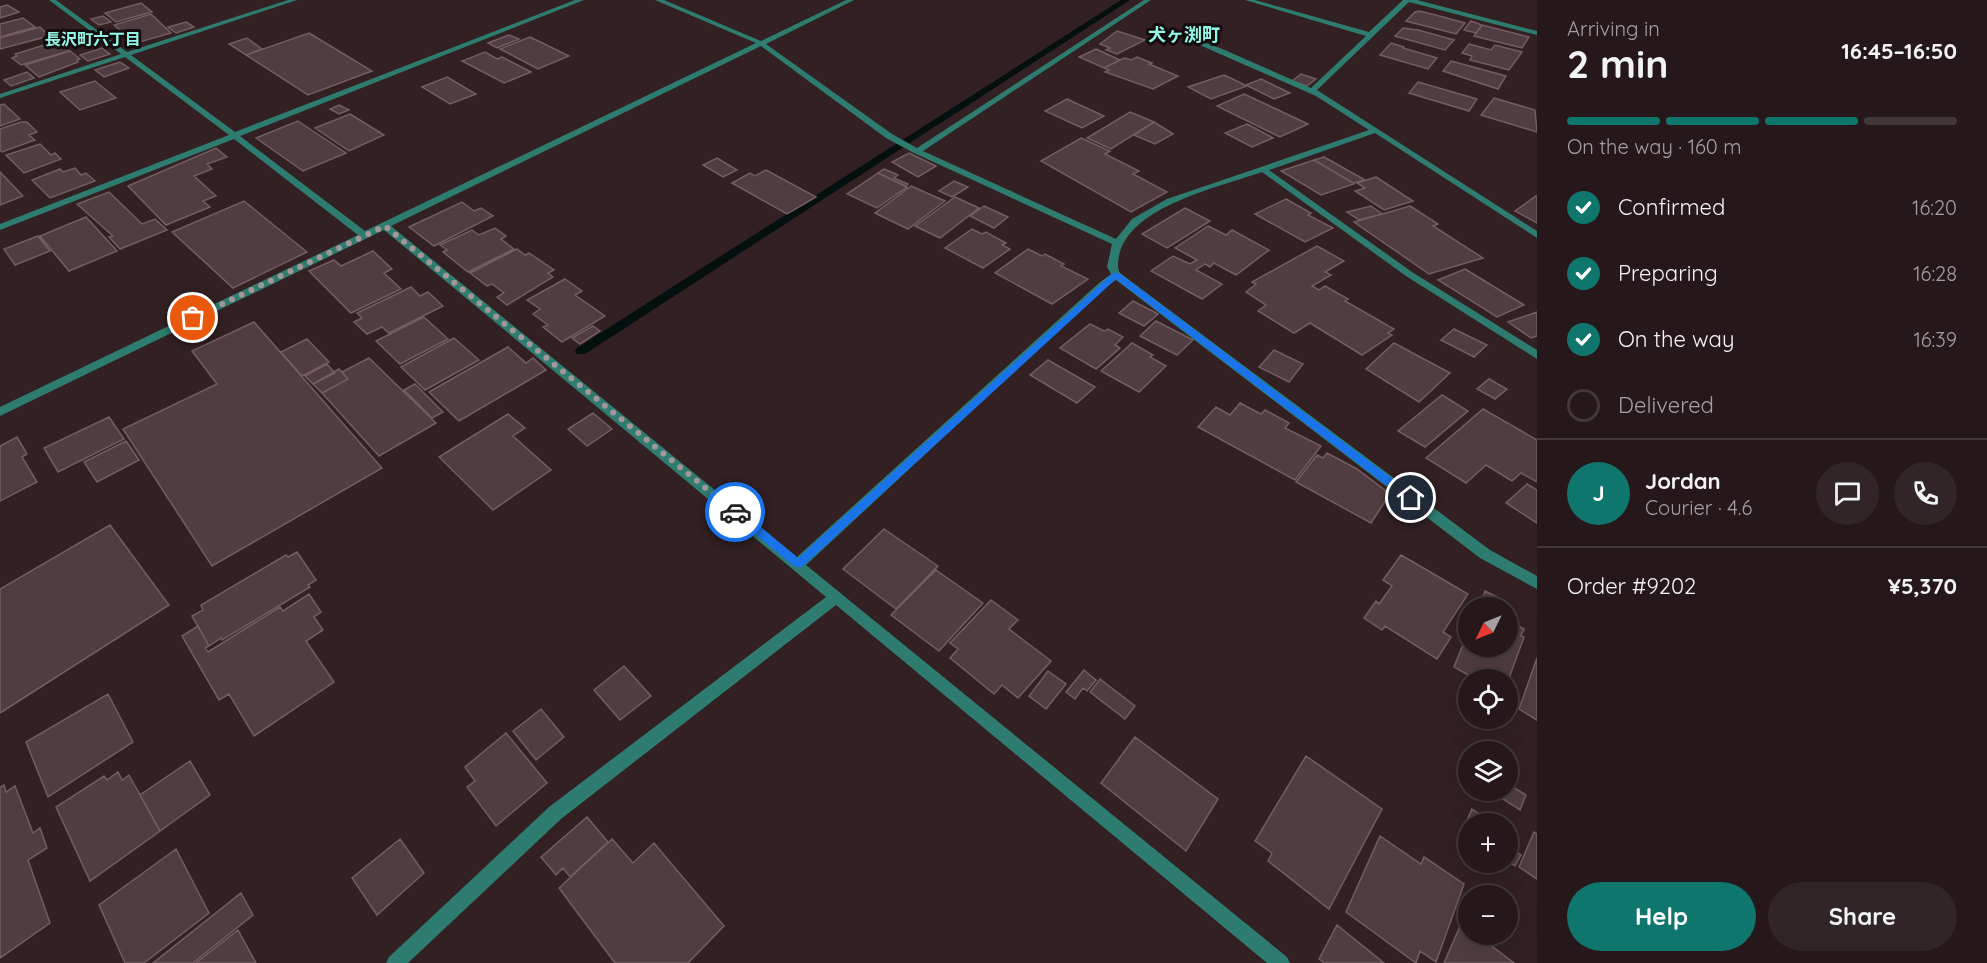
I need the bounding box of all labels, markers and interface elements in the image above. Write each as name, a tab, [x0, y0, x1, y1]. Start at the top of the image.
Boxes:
text: Arriving in	[1567, 16, 1660, 41]
district label: 犬ヶ渕町	[1148, 23, 1220, 46]
district label: 長沢町六丁目	[45, 29, 141, 49]
text: 16:45–16:50	[1841, 37, 1957, 65]
text: 2 min	[1567, 39, 1669, 88]
text: On the way · 160 m	[1567, 134, 1741, 159]
icon: check	[1567, 191, 1600, 224]
text: Confirmed	[1618, 193, 1725, 221]
text: 16:20	[1912, 195, 1957, 220]
icon: check	[1567, 257, 1600, 290]
text: Preparing	[1618, 259, 1718, 287]
text: 16:28	[1913, 261, 1957, 286]
pin	[167, 292, 218, 343]
icon: bag	[176, 301, 209, 334]
icon: check	[1567, 323, 1600, 356]
text: On the way	[1618, 325, 1734, 353]
text: 16:39	[1913, 327, 1957, 352]
text: Delivered	[1618, 391, 1714, 419]
button: chat	[1816, 462, 1879, 525]
button: phone	[1894, 462, 1957, 525]
text: Jordan	[1645, 467, 1721, 495]
pin	[1385, 472, 1436, 523]
text: J	[1592, 479, 1605, 507]
icon: home	[1394, 481, 1427, 514]
courier	[705, 482, 765, 542]
text: Courier · 4.6	[1645, 495, 1752, 520]
icon: car	[719, 496, 752, 529]
text: Order #9202	[1567, 572, 1696, 600]
text: ¥5,370	[1888, 572, 1957, 600]
north arrow	[1458, 597, 1518, 657]
map controls	[1458, 597, 1518, 945]
button: locate	[1458, 669, 1518, 729]
button: layers	[1458, 741, 1518, 801]
button: +	[1458, 813, 1518, 873]
button: Help	[1567, 882, 1756, 951]
button: Share	[1768, 882, 1957, 951]
button: −	[1458, 885, 1518, 945]

